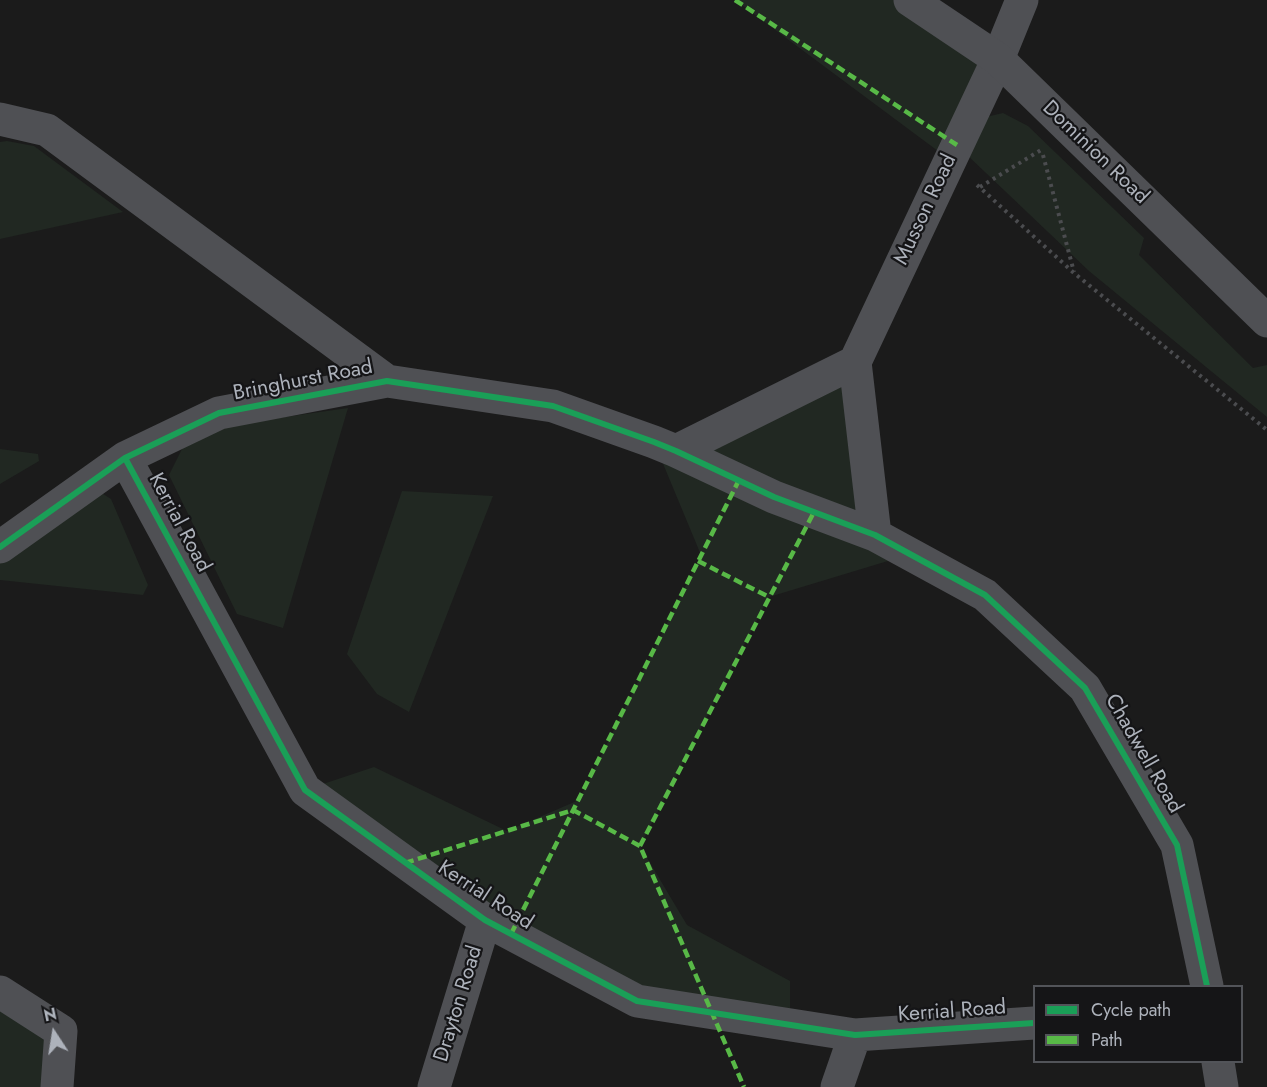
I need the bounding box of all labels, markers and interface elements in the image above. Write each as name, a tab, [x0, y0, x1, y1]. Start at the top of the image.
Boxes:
street label: Dominion Road	[1037, 96, 1153, 210]
street label: Musson Road	[889, 151, 963, 269]
street label: Bringhurst Road	[231, 355, 375, 407]
street label: Kerrial Road	[142, 469, 216, 577]
street label: Chadwell Road	[1099, 690, 1187, 818]
street label: Kerrial Road	[433, 856, 537, 936]
street label: Drayton Road	[429, 943, 489, 1065]
legend	[1033, 985, 1243, 1063]
street label: Kerrial Road	[897, 996, 1007, 1028]
text: Cycle path	[1091, 997, 1171, 1023]
text: N	[42, 1002, 59, 1027]
north arrow	[24, 1003, 84, 1063]
text: Path	[1091, 1027, 1123, 1053]

